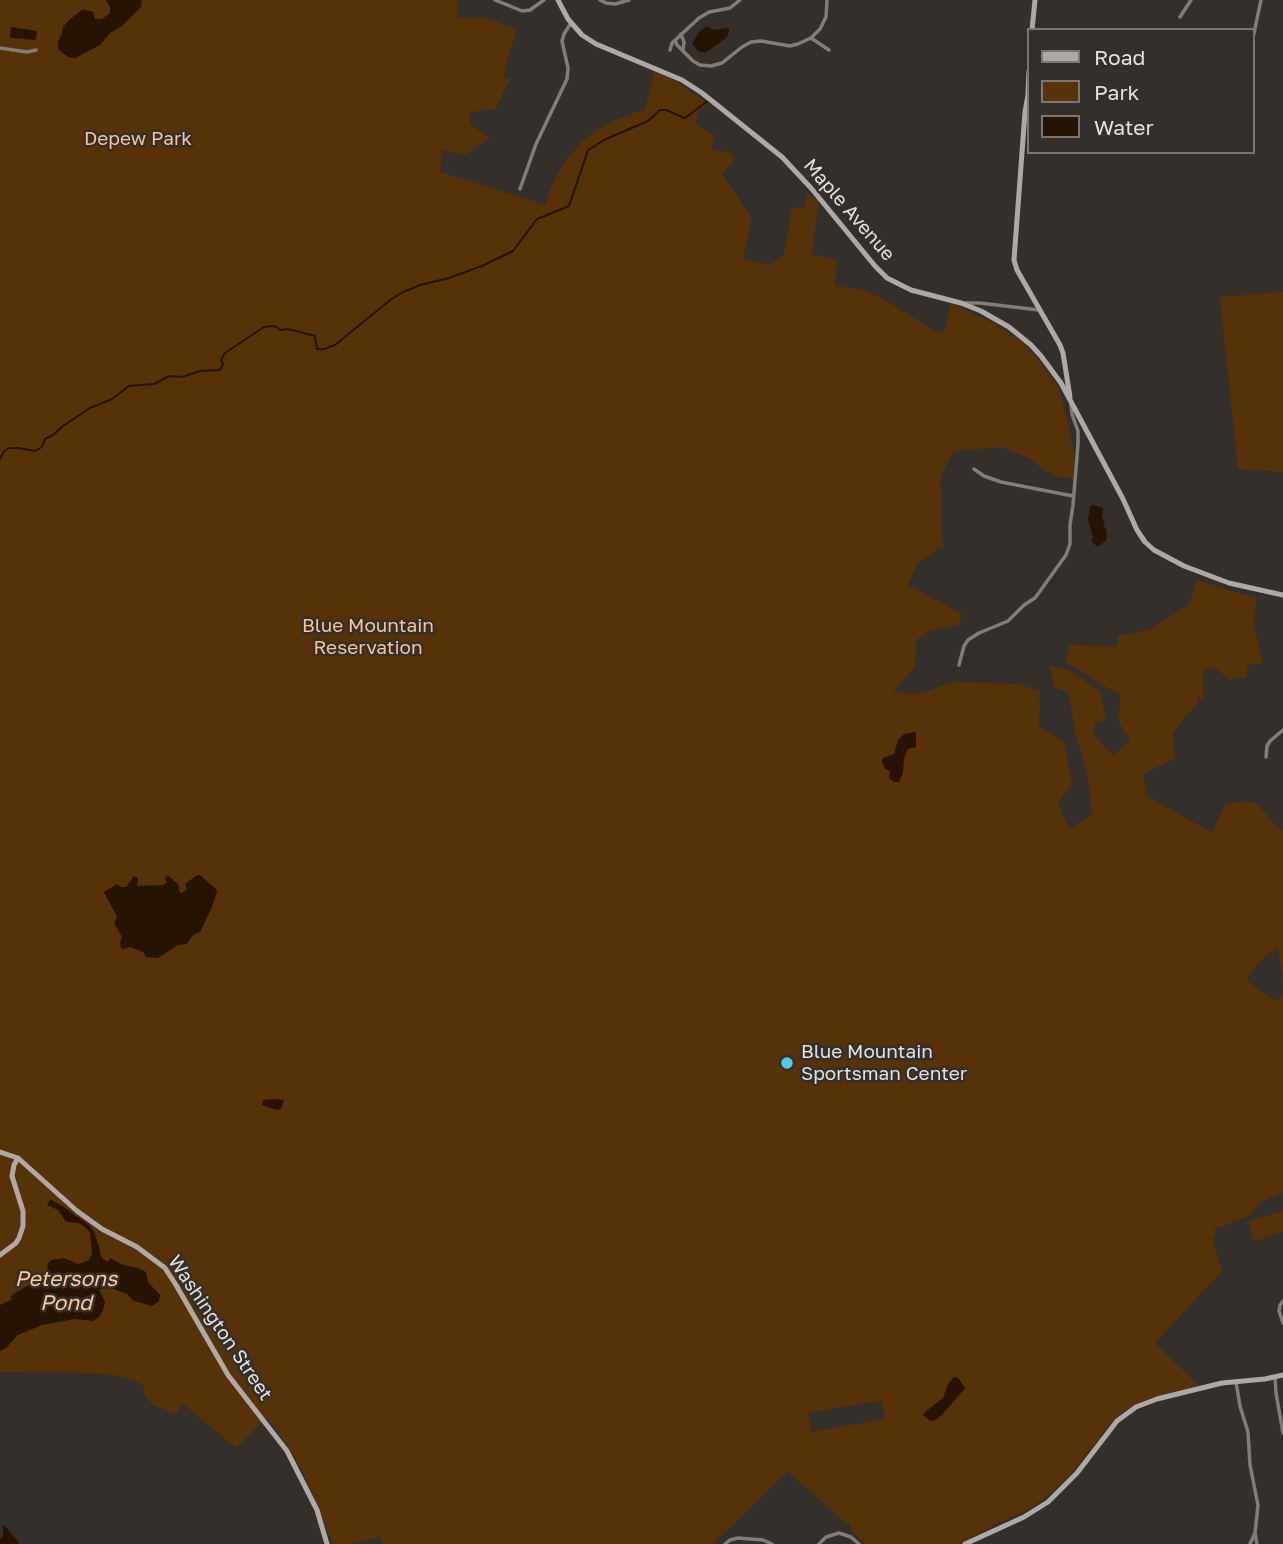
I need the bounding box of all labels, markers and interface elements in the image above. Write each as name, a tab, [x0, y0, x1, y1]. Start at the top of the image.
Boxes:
legend	[1028, 28, 1255, 154]
text: Road	[1094, 44, 1145, 70]
text: Park	[1094, 79, 1139, 105]
text: Water	[1094, 114, 1154, 140]
park label: Depew Park	[84, 128, 192, 150]
street label: Maple Avenue	[799, 154, 899, 266]
park label: Blue Mountain Reservation	[302, 615, 434, 659]
place label: Blue Mountain Sportsman Center	[801, 1041, 967, 1085]
marker: Blue Mountain Sportsman Center	[779, 1055, 795, 1071]
street label: Washington Street	[163, 1251, 277, 1405]
water label: Petersons Pond	[15, 1266, 117, 1316]

